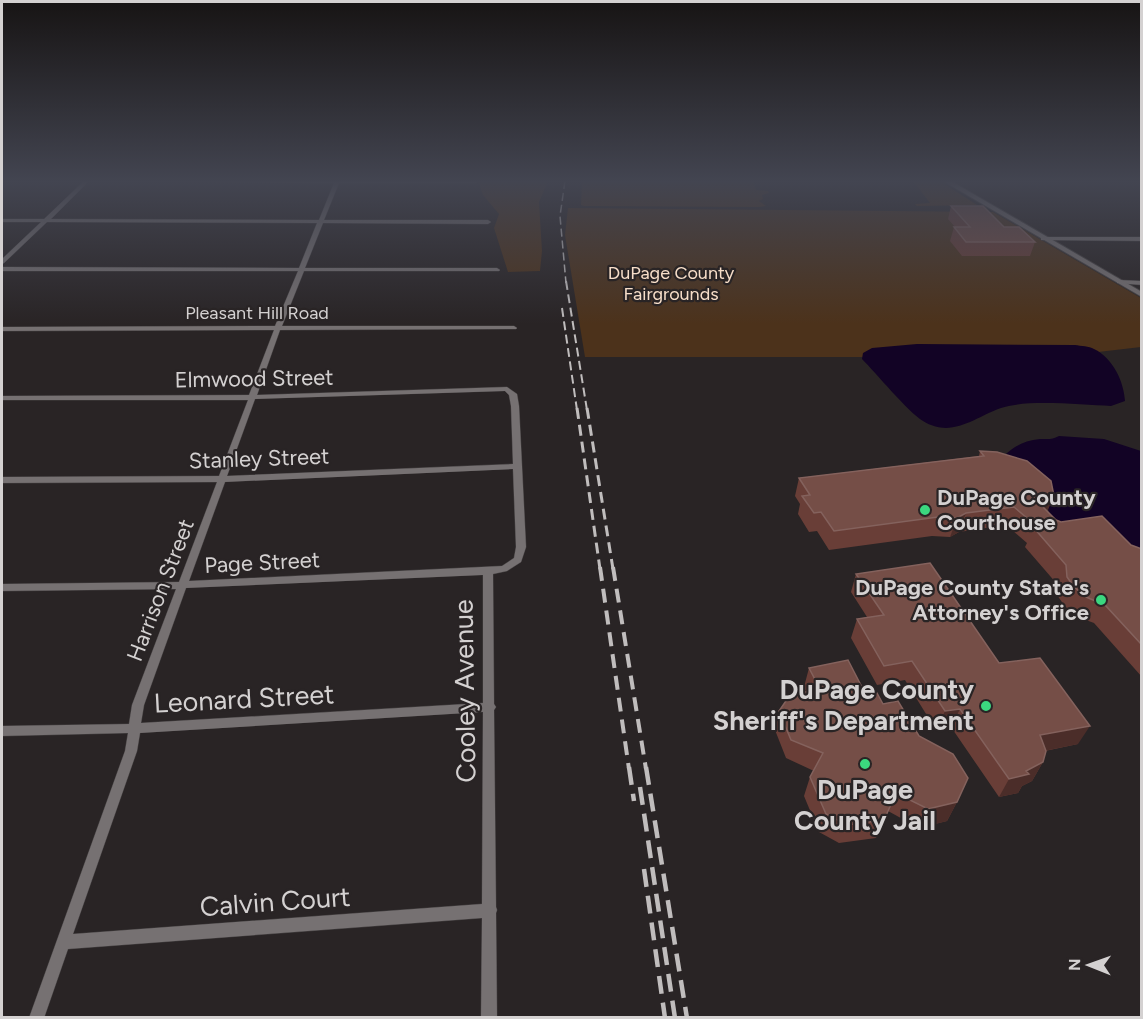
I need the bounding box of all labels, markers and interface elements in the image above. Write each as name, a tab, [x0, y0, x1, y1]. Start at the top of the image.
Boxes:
park label: DuPage County Fairgrounds	[608, 262, 735, 305]
street label: Pleasant Hill Road	[185, 302, 329, 324]
street label: Elmwood Street	[174, 364, 334, 393]
street label: Stanley Street	[188, 443, 330, 474]
place label: DuPage County Courthouse	[937, 484, 1096, 536]
marker: DuPage County Courthouse	[918, 503, 932, 517]
street label: Harrison Street	[121, 515, 200, 665]
street label: Page Street	[204, 546, 321, 579]
place label: DuPage County State's Attorney's Office	[855, 574, 1089, 626]
marker: DuPage County State's Attorney's Office	[1094, 593, 1108, 607]
street label: Cooley Avenue	[446, 599, 483, 783]
place label: DuPage County Sheriff's Department	[713, 673, 974, 737]
street label: Leonard Street	[153, 677, 335, 720]
marker: DuPage County Sheriff's Department	[979, 699, 993, 713]
marker: DuPage County Jail	[858, 757, 872, 771]
place label: DuPage County Jail	[794, 773, 936, 837]
street label: Calvin Court	[199, 880, 351, 923]
north arrow	[1059, 935, 1119, 995]
text: N	[1065, 958, 1084, 971]

